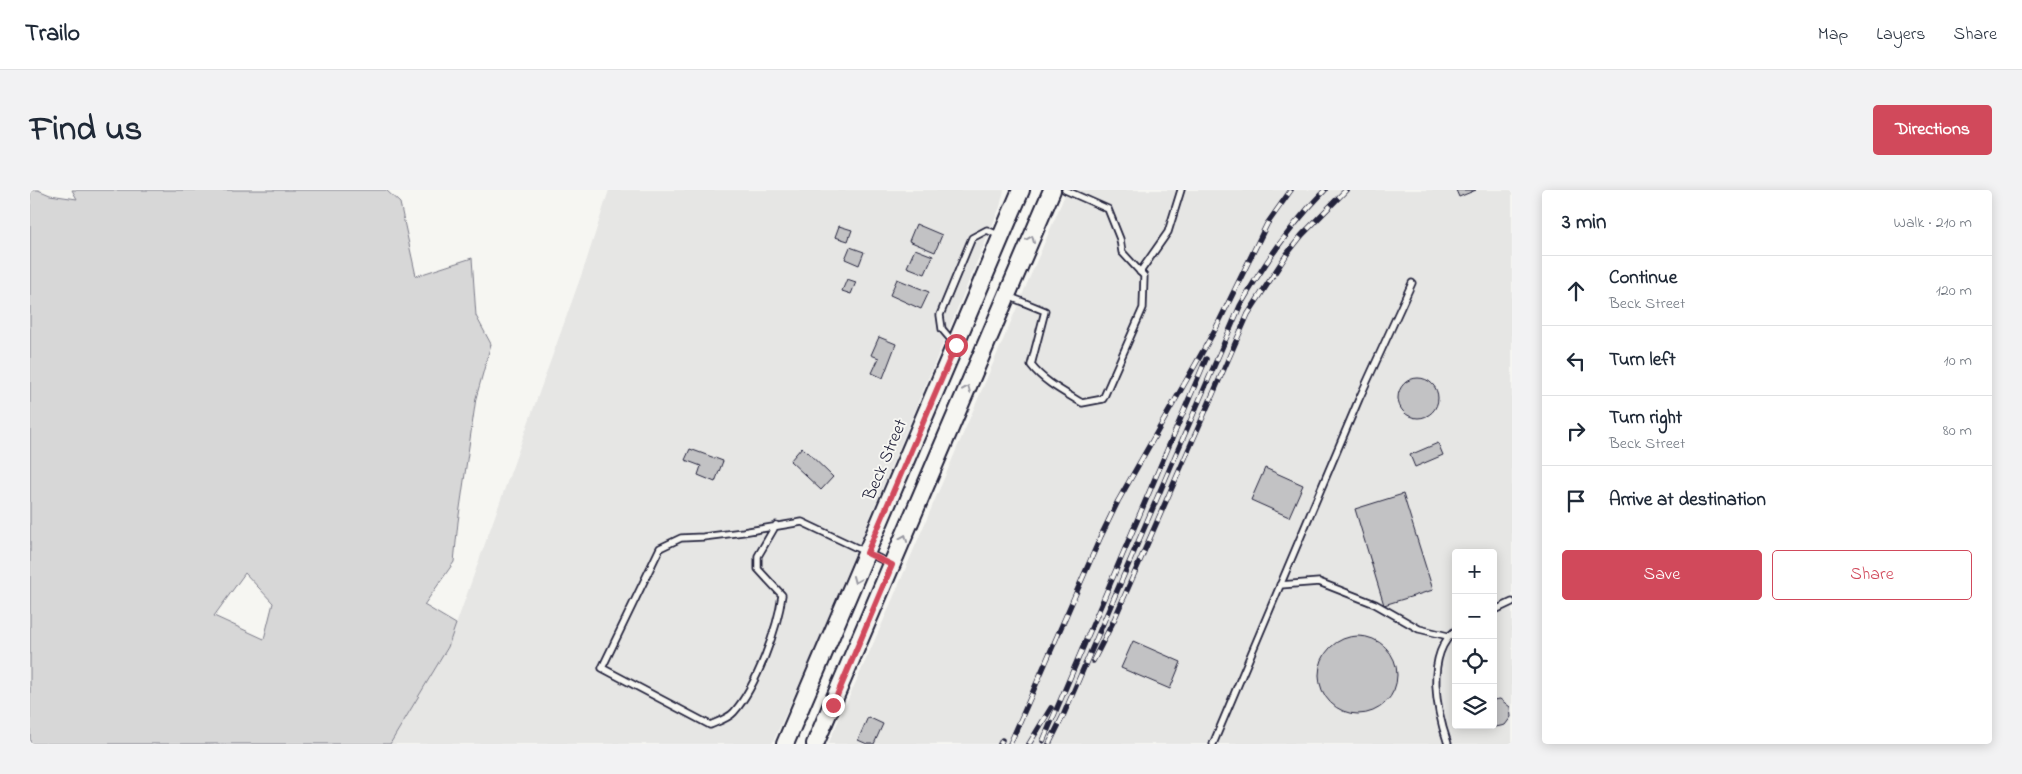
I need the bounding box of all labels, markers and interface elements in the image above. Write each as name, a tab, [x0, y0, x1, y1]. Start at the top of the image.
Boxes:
text: Trailo	[25, 17, 80, 52]
text: Map	[1818, 22, 1848, 48]
text: Layers	[1876, 22, 1926, 48]
text: Share	[1954, 22, 1997, 48]
text: Find us	[30, 105, 142, 156]
button: Directions	[1873, 105, 1992, 155]
text: 3 min	[1562, 208, 1606, 238]
text: Walk · 210 m	[1893, 211, 1972, 235]
one-way arrow	[1024, 235, 1035, 244]
text: Continue	[1609, 265, 1677, 292]
icon: ahead	[1562, 277, 1590, 305]
text: 120 m	[1936, 279, 1972, 303]
text: Beck Street	[1609, 292, 1685, 316]
route start	[945, 334, 968, 357]
icon: left	[1562, 347, 1590, 375]
text: Turn left	[1609, 347, 1676, 374]
text: 10 m	[1944, 349, 1972, 373]
one-way arrow	[961, 385, 971, 394]
text: Turn right	[1609, 405, 1682, 432]
street label: Beck Street	[857, 415, 915, 506]
icon: right	[1562, 417, 1590, 445]
text: 80 m	[1943, 419, 1972, 443]
text: Beck Street	[1609, 432, 1685, 456]
icon: arrive	[1562, 487, 1590, 515]
text: Arrive at destination	[1609, 487, 1766, 514]
one-way arrow	[897, 534, 908, 543]
map controls	[1452, 549, 1497, 729]
button: +	[1452, 549, 1497, 594]
button: Save	[1562, 550, 1762, 600]
button: Share	[1772, 550, 1972, 600]
one-way arrow	[851, 575, 862, 584]
button: −	[1452, 594, 1497, 639]
button: locate	[1452, 639, 1497, 684]
button: layers	[1452, 684, 1497, 729]
route end	[822, 694, 845, 717]

